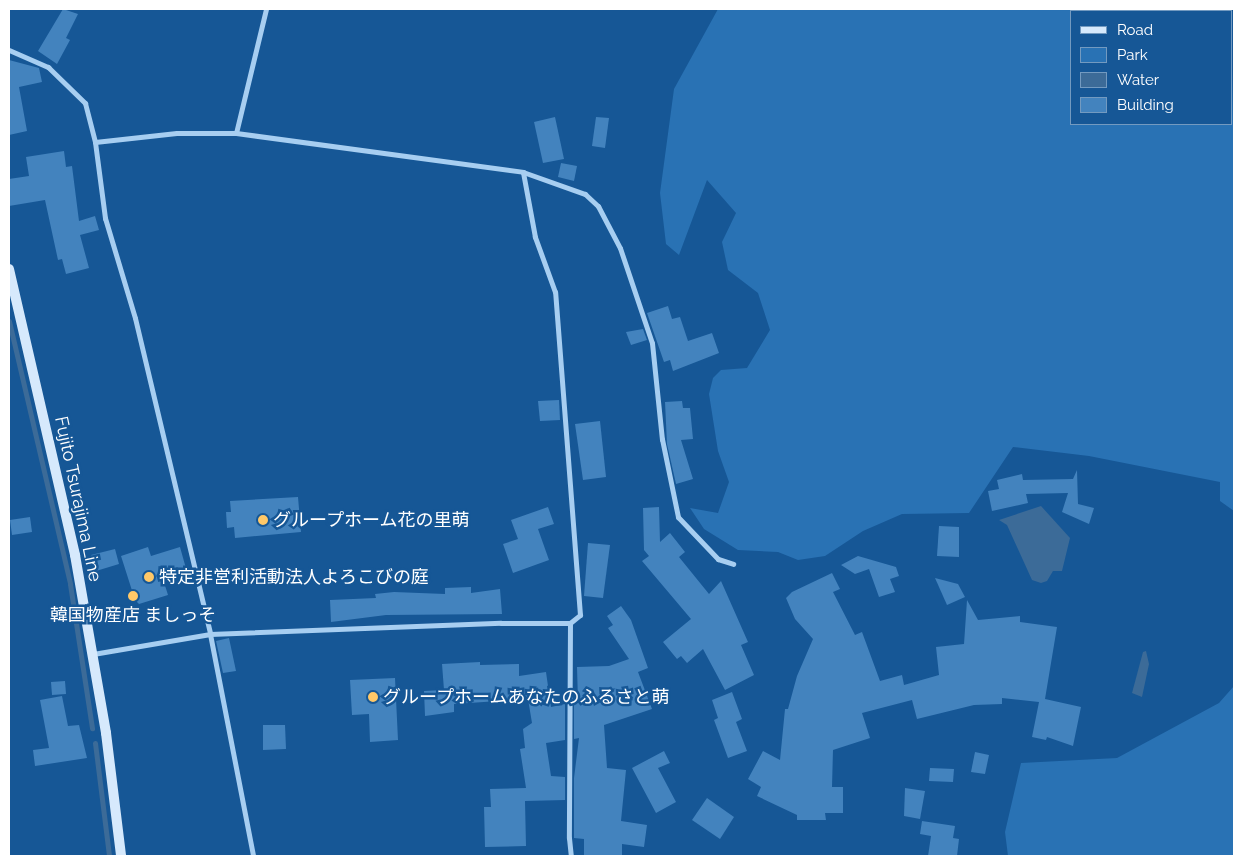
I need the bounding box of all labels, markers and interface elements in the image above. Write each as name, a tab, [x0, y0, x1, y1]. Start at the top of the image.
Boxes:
legend	[1070, 10, 1233, 125]
text: Road	[1117, 21, 1153, 39]
text: Park	[1117, 46, 1148, 64]
text: Water	[1117, 71, 1159, 89]
text: Building	[1117, 96, 1174, 114]
street label: Fujito Tsurajima Line	[50, 414, 106, 584]
place label: グループホーム花の里萌	[273, 509, 471, 531]
marker: グループホーム花の里萌	[257, 514, 269, 526]
place label: 特定非営利活動法人よろこびの庭	[159, 566, 429, 588]
marker: 特定非営利活動法人よろこびの庭	[143, 571, 155, 583]
marker: 韓国物産店 ましっそ	[127, 590, 139, 602]
place label: 韓国物産店 ましっそ	[50, 604, 216, 626]
place label: グループホームあなたのふるさと萌	[383, 686, 671, 708]
marker: グループホームあなたのふるさと萌	[367, 691, 379, 703]

